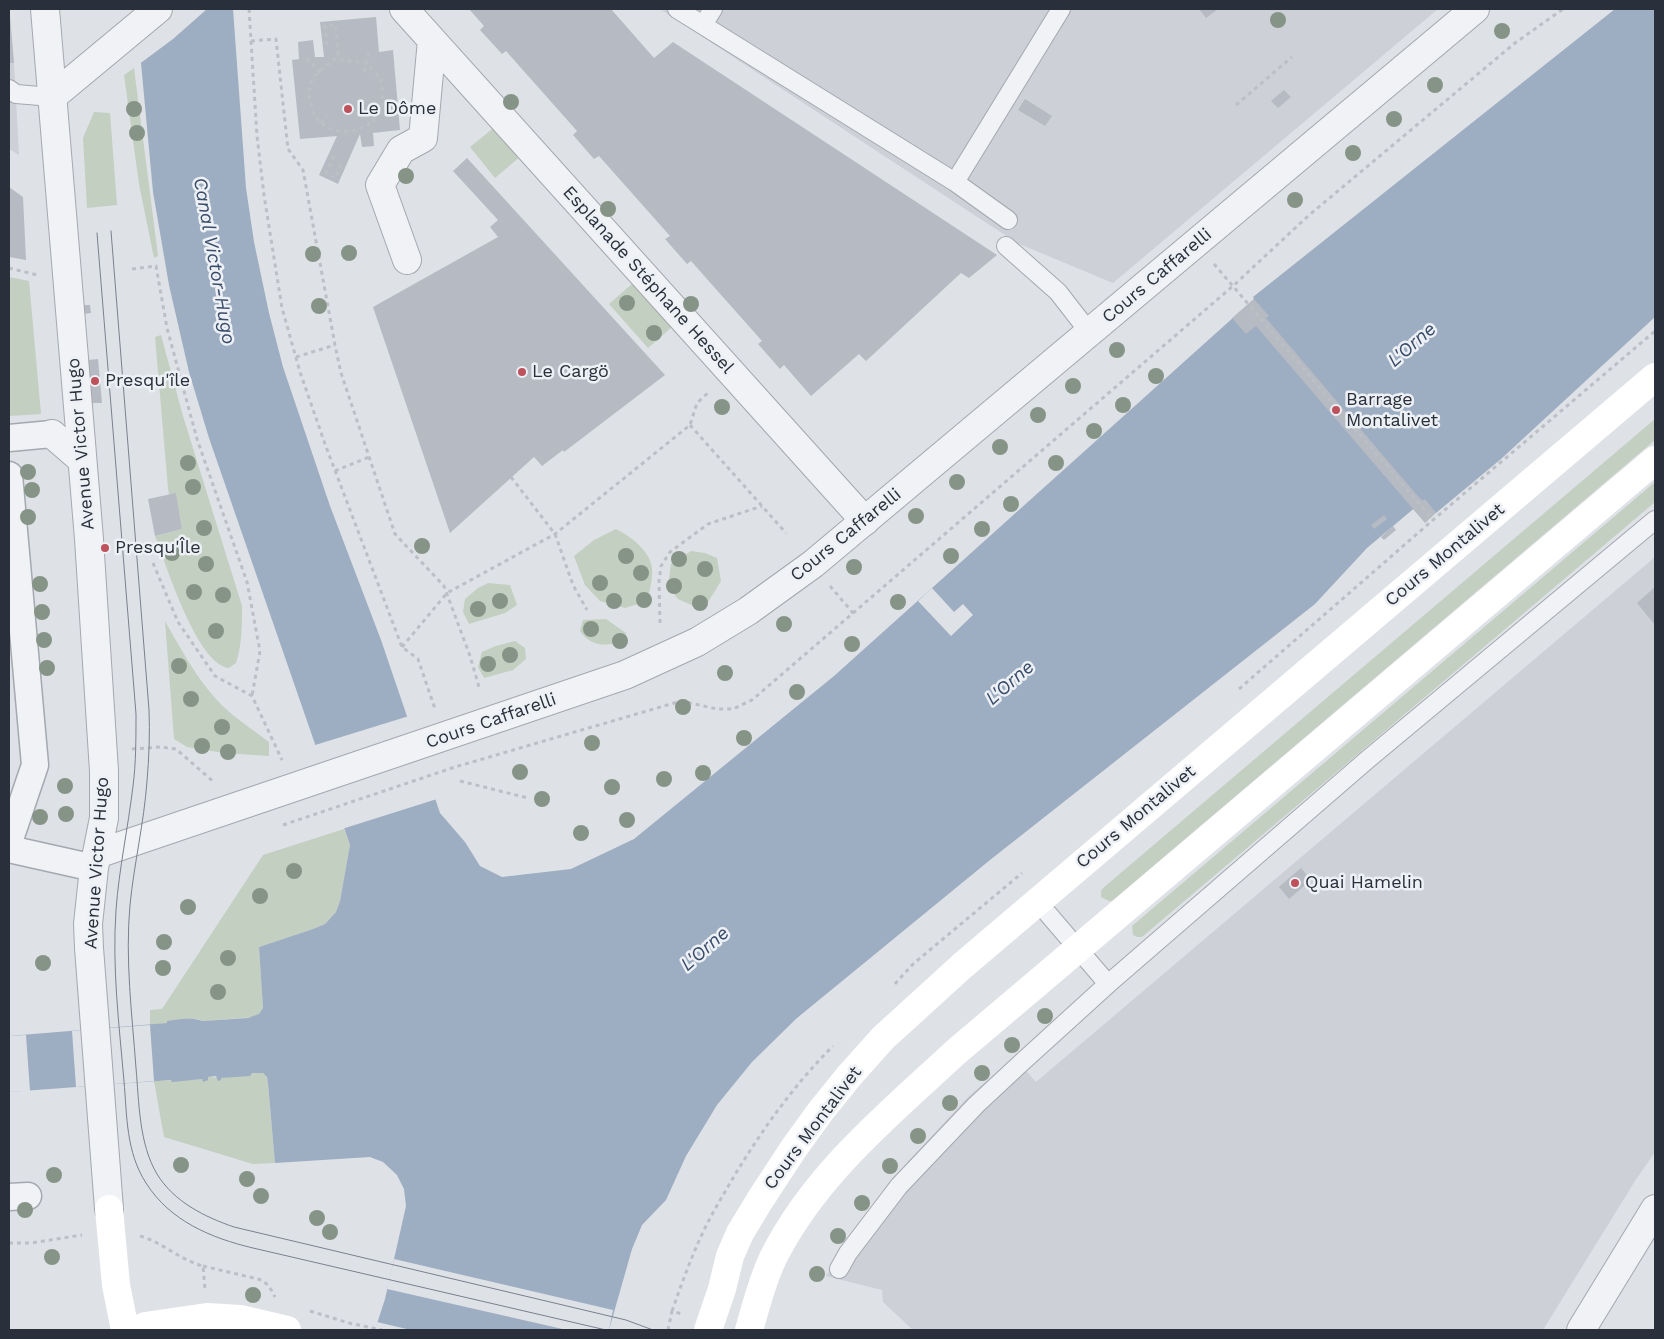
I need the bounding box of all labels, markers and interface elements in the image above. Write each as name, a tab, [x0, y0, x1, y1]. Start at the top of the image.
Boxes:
place label: Le Dôme	[358, 98, 436, 120]
marker: Le Dôme	[342, 103, 354, 115]
water label: Canal Victor-Hugo	[188, 176, 240, 346]
street label: Esplanade Stéphane Hessel	[558, 182, 738, 378]
street label: Cours Caffarelli	[1098, 224, 1216, 328]
water label: L'Orne	[1383, 318, 1441, 372]
street label: Avenue Victor Hugo	[63, 357, 99, 531]
place label: Le Cargö	[532, 361, 609, 383]
marker: Le Cargö	[516, 366, 528, 378]
place label: Presqu'île	[105, 370, 190, 392]
marker: Presqu'île	[89, 375, 101, 387]
place label: Barrage Montalivet	[1346, 389, 1438, 432]
marker: Barrage Montalivet	[1330, 404, 1342, 416]
street label: Cours Caffarelli	[786, 484, 906, 586]
street label: Cours Montalivet	[1381, 499, 1509, 611]
place label: Presqu'Île	[115, 537, 201, 559]
marker: Presqu'Île	[99, 542, 111, 554]
water label: L'Orne	[981, 656, 1039, 710]
street label: Cours Caffarelli	[423, 689, 559, 753]
street label: Cours Montalivet	[1072, 761, 1200, 873]
street label: Avenue Victor Hugo	[80, 776, 114, 950]
place label: Quai Hamelin	[1305, 872, 1423, 894]
marker: Quai Hamelin	[1289, 877, 1301, 889]
water label: L'Orne	[676, 922, 734, 976]
street label: Cours Montalivet	[760, 1062, 866, 1194]

